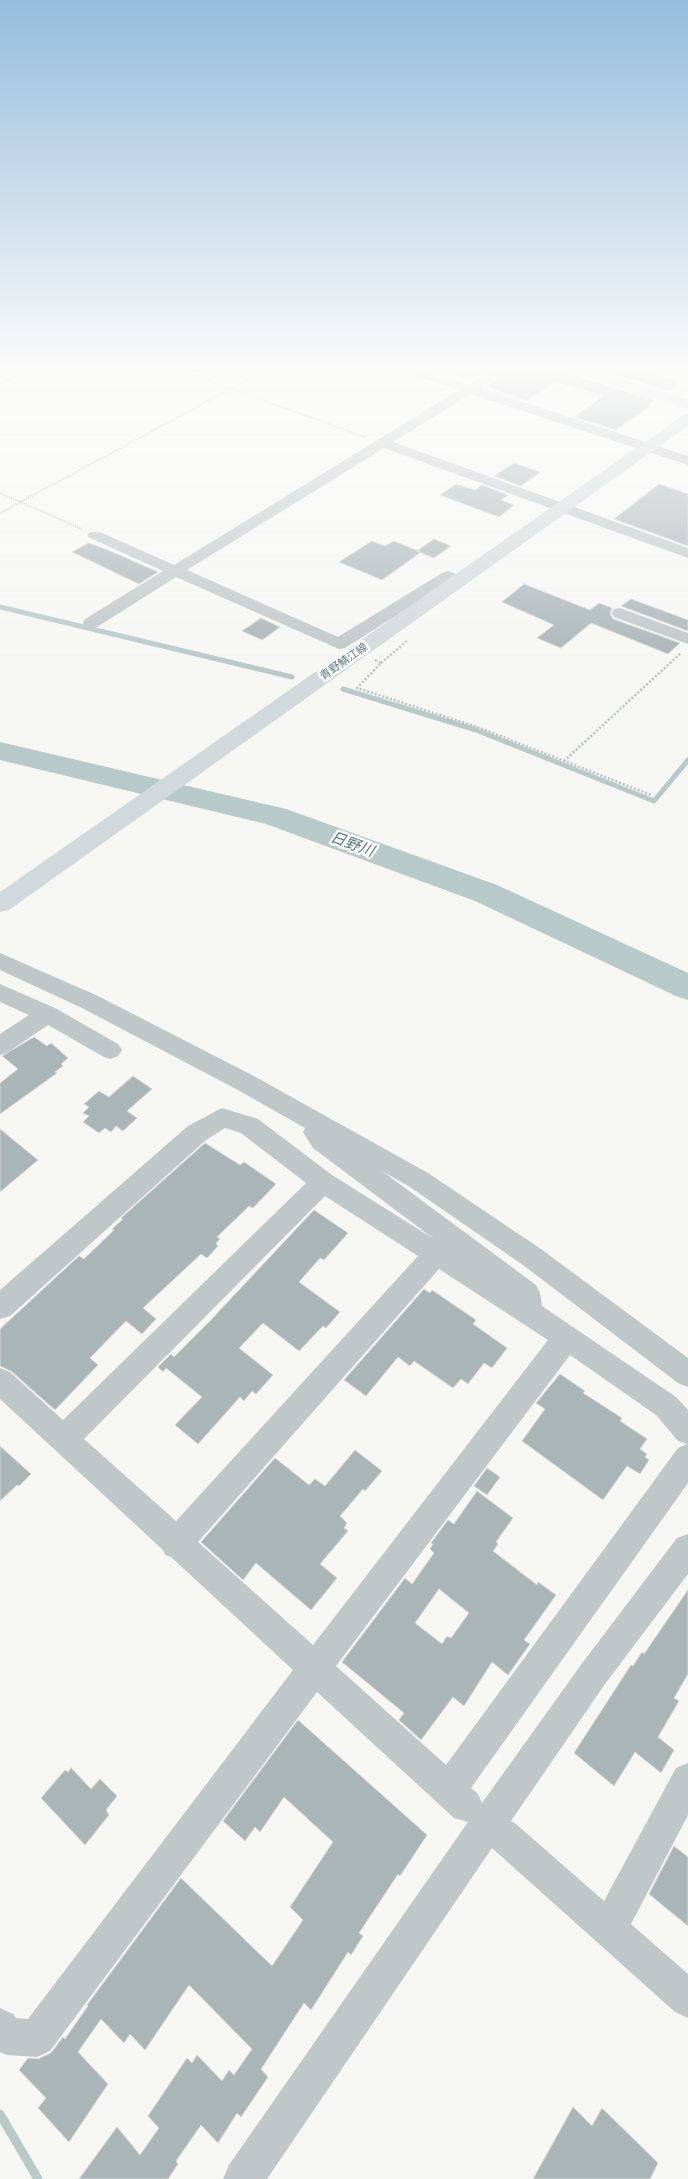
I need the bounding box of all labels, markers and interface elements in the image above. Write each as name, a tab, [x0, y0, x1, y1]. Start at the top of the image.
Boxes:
street label: 青野鯖江線	[318, 641, 370, 683]
water label: 日野川	[328, 829, 376, 861]

